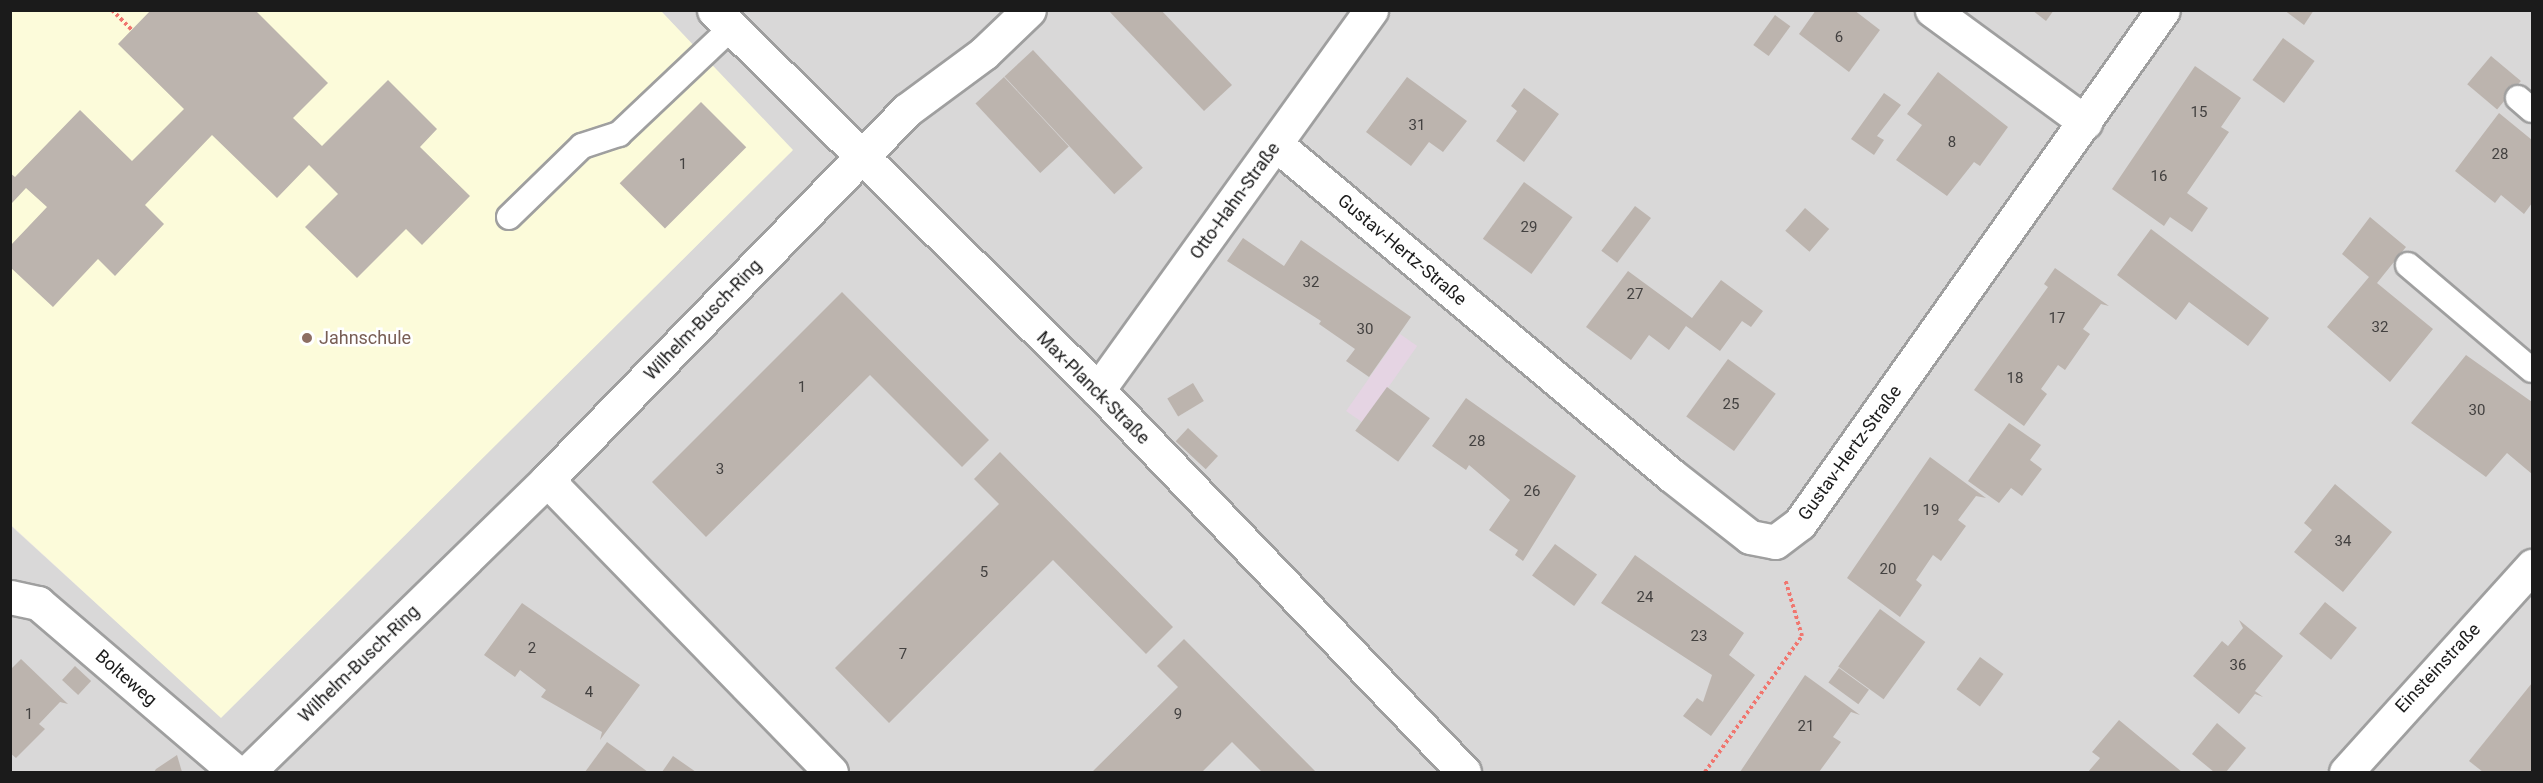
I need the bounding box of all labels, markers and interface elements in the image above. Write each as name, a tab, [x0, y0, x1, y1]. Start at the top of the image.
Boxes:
house number: 6	[1835, 29, 1843, 47]
house number: 15	[2191, 104, 2207, 122]
house number: 31	[1409, 117, 1425, 135]
house number: 8	[1948, 134, 1956, 152]
street label: Otto-Hahn-Straße	[1185, 138, 1285, 264]
house number: 28	[2492, 146, 2508, 164]
house number: 1	[679, 156, 687, 174]
house number: 16	[2151, 168, 2167, 186]
street label: Gustav-Hertz-Straße	[1333, 190, 1471, 310]
house number: 29	[1521, 219, 1537, 237]
street label: Wilhelm-Busch-Ring	[640, 255, 766, 385]
house number: 32	[1303, 274, 1319, 292]
house number: 27	[1627, 286, 1643, 304]
house number: 17	[2049, 310, 2065, 328]
house number: 32	[2372, 319, 2388, 337]
house number: 30	[1357, 321, 1373, 339]
place label: Jahnschule	[319, 327, 411, 349]
street label: Max-Planck-Straße	[1032, 327, 1154, 449]
marker: Jahnschule	[300, 331, 314, 345]
house number: 18	[2007, 370, 2023, 388]
house number: 1	[798, 379, 806, 397]
street label: Gustav-Hertz-Straße	[1794, 381, 1906, 525]
house number: 25	[1723, 396, 1739, 414]
house number: 30	[2469, 402, 2485, 420]
house number: 28	[1469, 433, 1485, 451]
house number: 3	[716, 461, 724, 479]
house number: 26	[1524, 483, 1540, 501]
house number: 19	[1923, 502, 1939, 520]
house number: 34	[2335, 533, 2351, 551]
house number: 20	[1880, 561, 1896, 579]
house number: 5	[980, 564, 988, 582]
house number: 24	[1637, 589, 1653, 607]
street label: Wilhelm-Busch-Ring	[294, 601, 424, 727]
street label: Einsteinstraße	[2391, 619, 2485, 717]
house number: 23	[1691, 628, 1707, 646]
house number: 2	[528, 640, 536, 658]
street label: Bolteweg	[91, 645, 161, 711]
house number: 7	[899, 646, 907, 664]
house number: 36	[2230, 657, 2246, 675]
house number: 4	[585, 684, 593, 702]
house number: 1	[25, 706, 33, 724]
house number: 9	[1174, 706, 1182, 724]
house number: 21	[1798, 718, 1814, 736]

